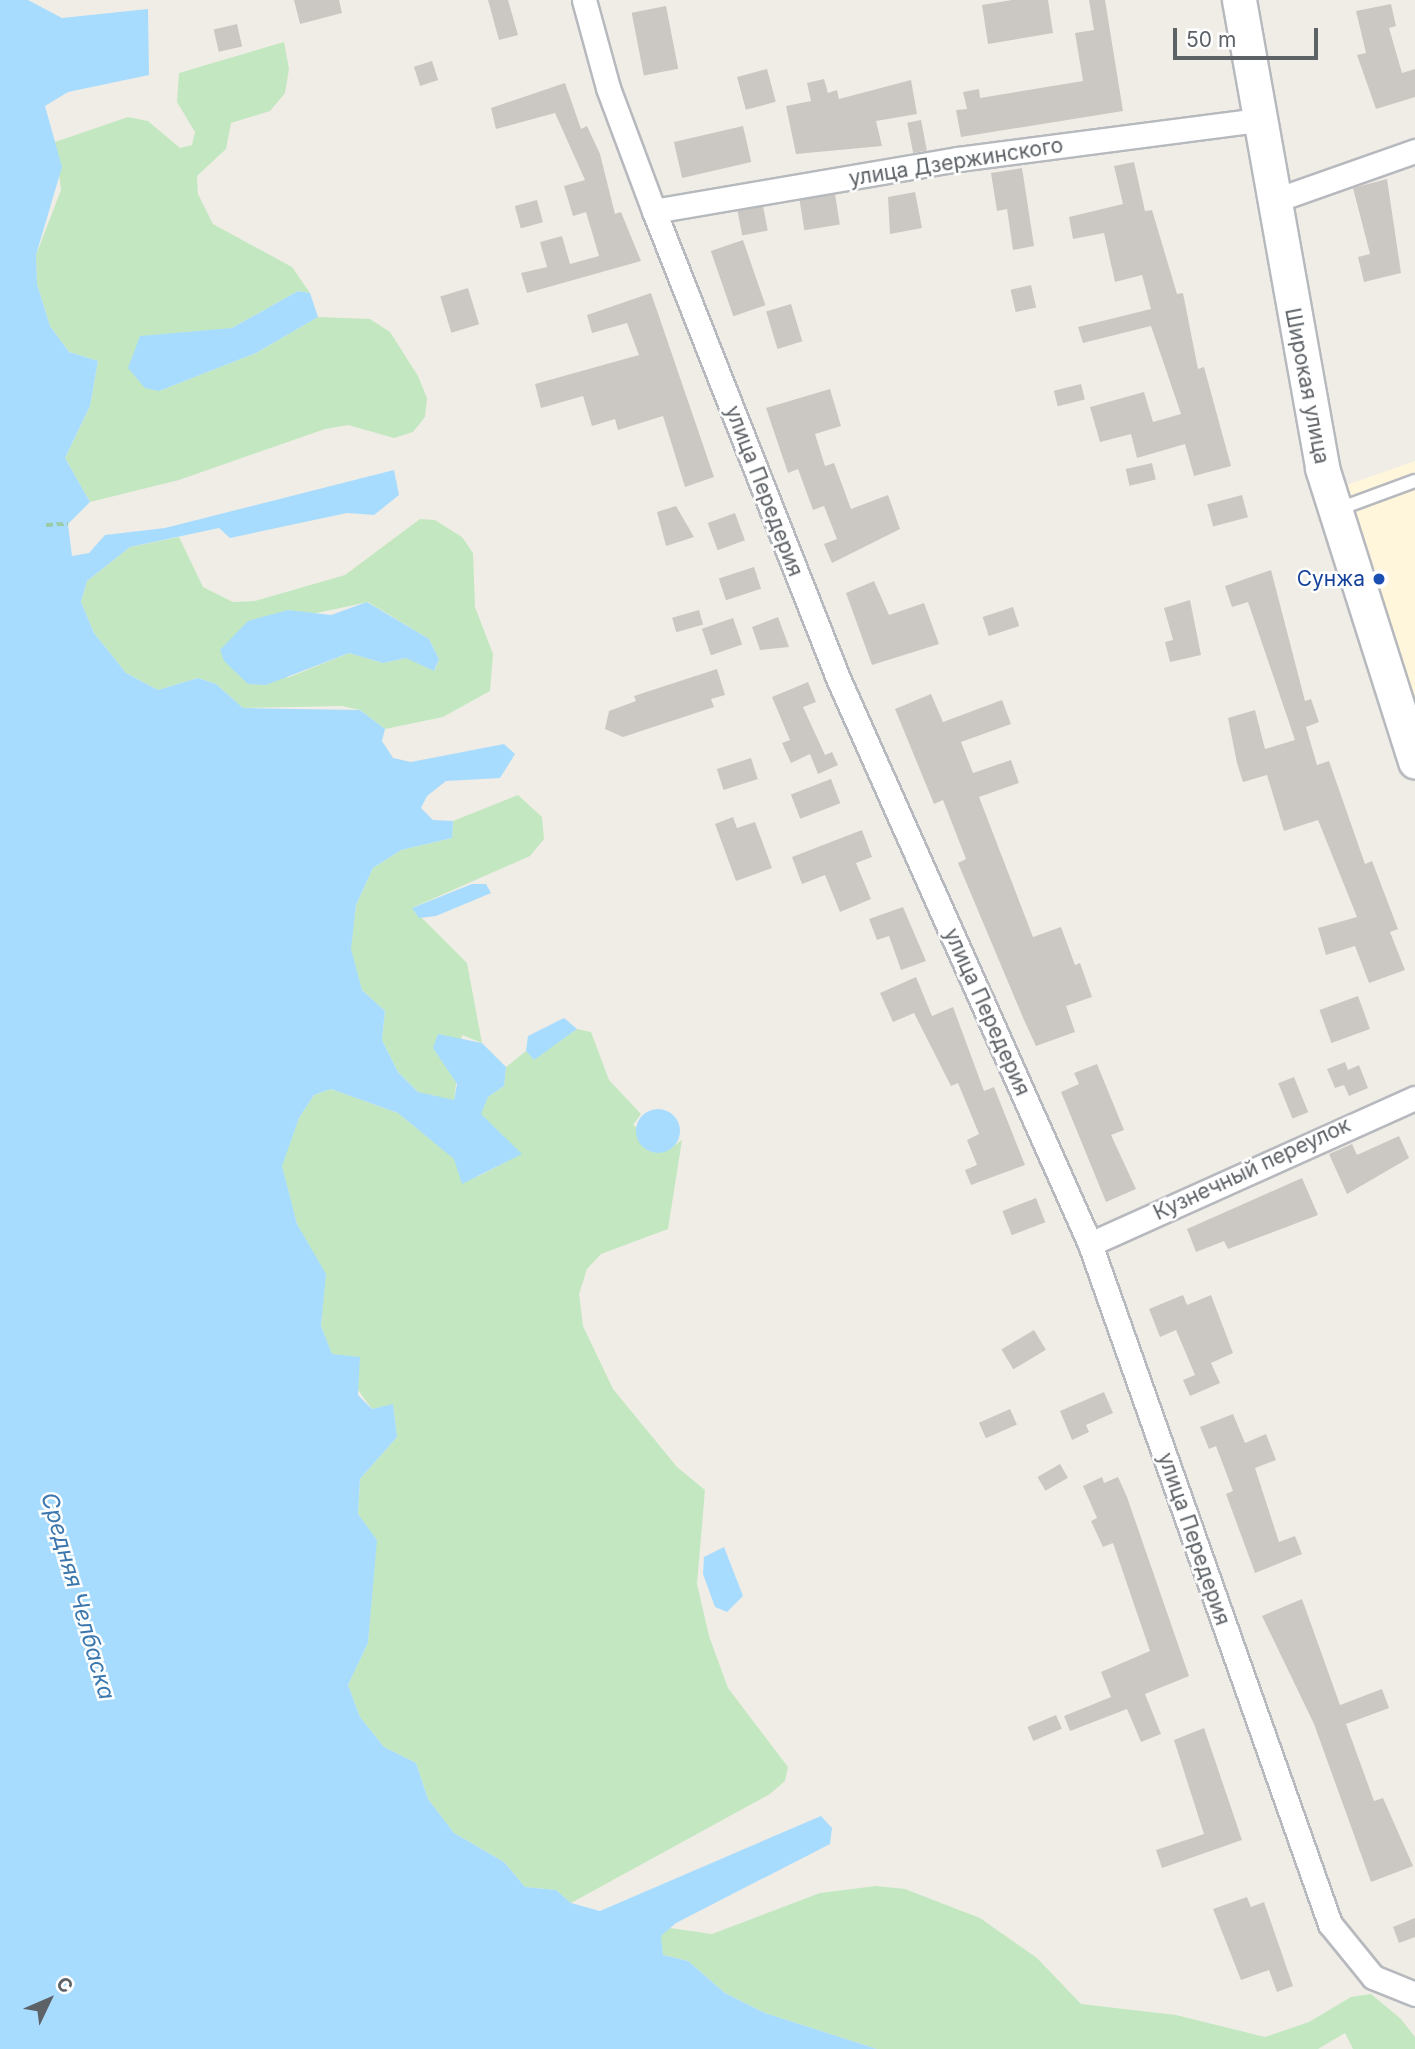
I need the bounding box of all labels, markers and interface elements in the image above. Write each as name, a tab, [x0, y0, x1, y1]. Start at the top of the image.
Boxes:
scale bar	[1177, 14, 1322, 58]
text: 50 m	[1186, 27, 1236, 52]
street label: улица Дзержинского	[847, 133, 1065, 191]
street label: Широкая улица	[1280, 306, 1334, 466]
street label: улица Передерия	[720, 402, 808, 580]
place label: Сунжа	[1297, 566, 1365, 592]
marker: Сунжа	[1371, 571, 1387, 587]
street label: улица Передерия	[939, 924, 1035, 1100]
street label: Кузнечный переулок	[1150, 1112, 1354, 1226]
street label: улица Передерия	[1153, 1449, 1235, 1629]
water label: Средняя Челбаска	[35, 1489, 121, 1703]
north arrow	[14, 1965, 84, 2035]
text: С	[51, 1972, 78, 1998]

